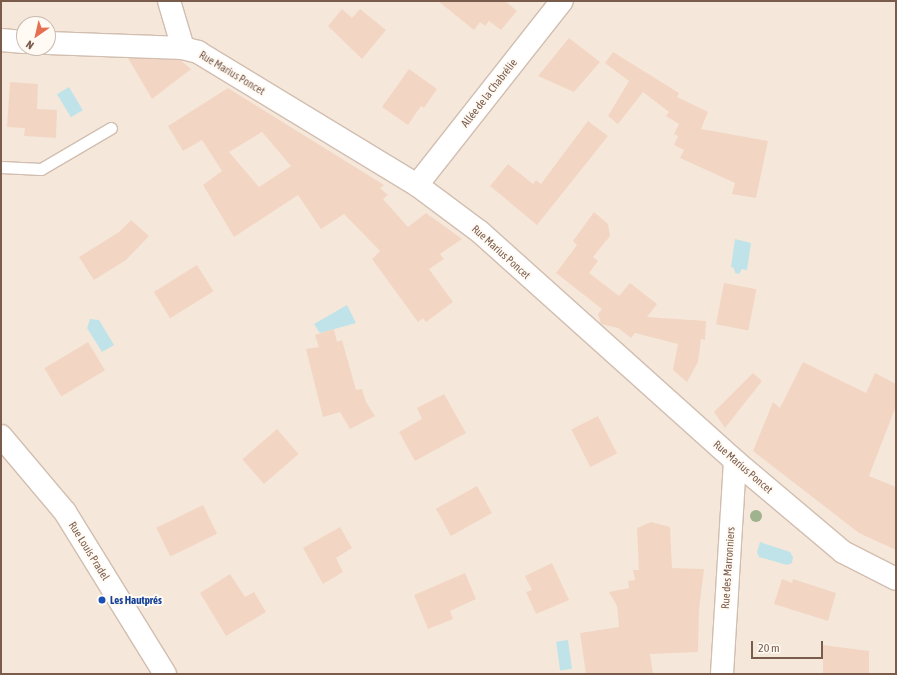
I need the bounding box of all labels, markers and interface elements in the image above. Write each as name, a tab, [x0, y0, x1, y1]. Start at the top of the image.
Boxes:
north arrow	[16, 16, 56, 56]
text: N	[24, 38, 36, 52]
street label: Rue Marius Poncet	[197, 48, 267, 98]
street label: Allée de la Chabrélie	[458, 56, 520, 130]
street label: Rue Marius Poncet	[469, 222, 533, 282]
street label: Rue Marius Poncet	[711, 438, 775, 496]
street label: Rue Louis Pradel	[66, 519, 112, 583]
street label: Rue des Marronniers	[719, 526, 737, 610]
place label: Les Hautprés	[110, 593, 162, 607]
marker: Les Hautprés	[97, 595, 107, 605]
scale bar	[753, 633, 825, 659]
text: 20 m	[758, 641, 780, 655]

